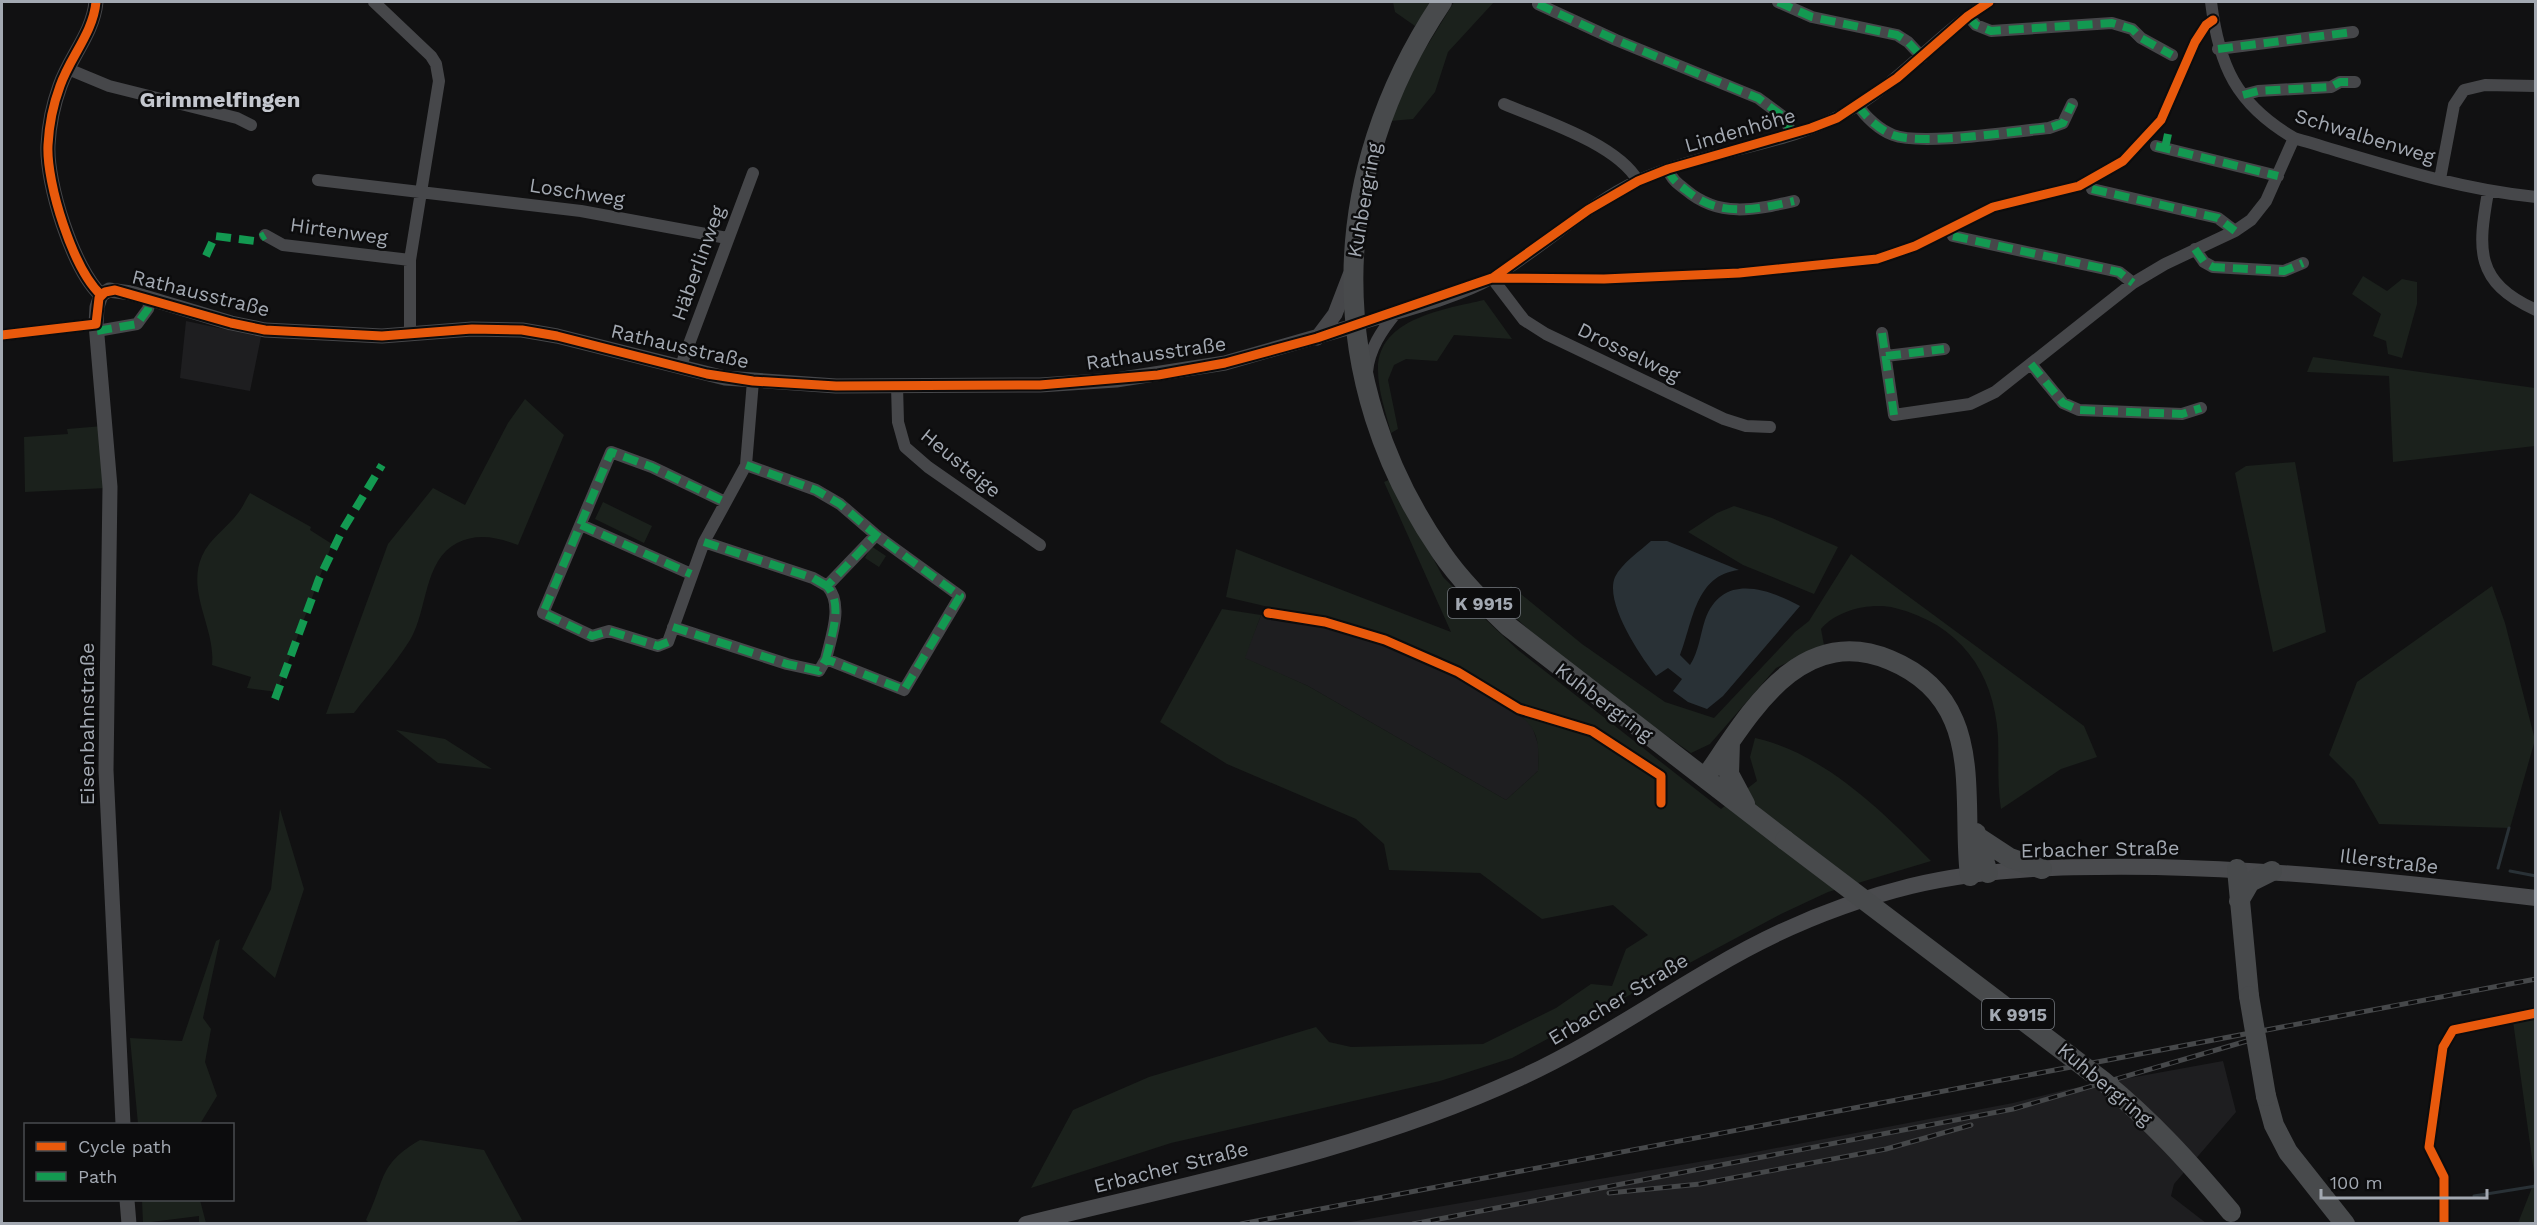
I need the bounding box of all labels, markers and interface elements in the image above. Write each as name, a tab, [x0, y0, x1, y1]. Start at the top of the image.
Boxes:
district label: Grimmelfingen	[140, 87, 300, 112]
street label: Lindenhöhe	[1682, 103, 1798, 157]
street label: Schwalbenweg	[2292, 103, 2438, 169]
street label: Kuhbergring	[1342, 140, 1386, 259]
street label: Loschweg	[528, 173, 627, 211]
street label: Häberlinweg	[666, 202, 730, 324]
street label: Hirtenweg	[289, 212, 390, 250]
street label: Rathausstraße	[130, 264, 272, 322]
street label: Drosselweg	[1574, 317, 1685, 387]
street label: Rathausstraße	[609, 318, 751, 374]
street label: Rathausstraße	[1084, 331, 1228, 375]
street label: Heusteige	[916, 423, 1006, 503]
road number: K 9915	[1448, 588, 1520, 618]
street label: Eisenbahnstraße	[75, 642, 99, 806]
street label: Kuhbergring	[1550, 657, 1658, 747]
street label: Erbacher Straße	[2020, 836, 2180, 862]
street label: Illerstraße	[2338, 843, 2440, 879]
street label: Erbacher Straße	[1544, 948, 1692, 1050]
road number: K 9915	[1982, 999, 2054, 1029]
street label: Kuhbergring	[2053, 1037, 2157, 1131]
legend	[24, 1123, 234, 1201]
text: Cycle path	[78, 1136, 172, 1157]
street label: Erbacher Straße	[1091, 1136, 1251, 1198]
scale bar	[2321, 1162, 2488, 1200]
text: Path	[78, 1166, 118, 1187]
text: 100 m	[2330, 1172, 2383, 1193]

